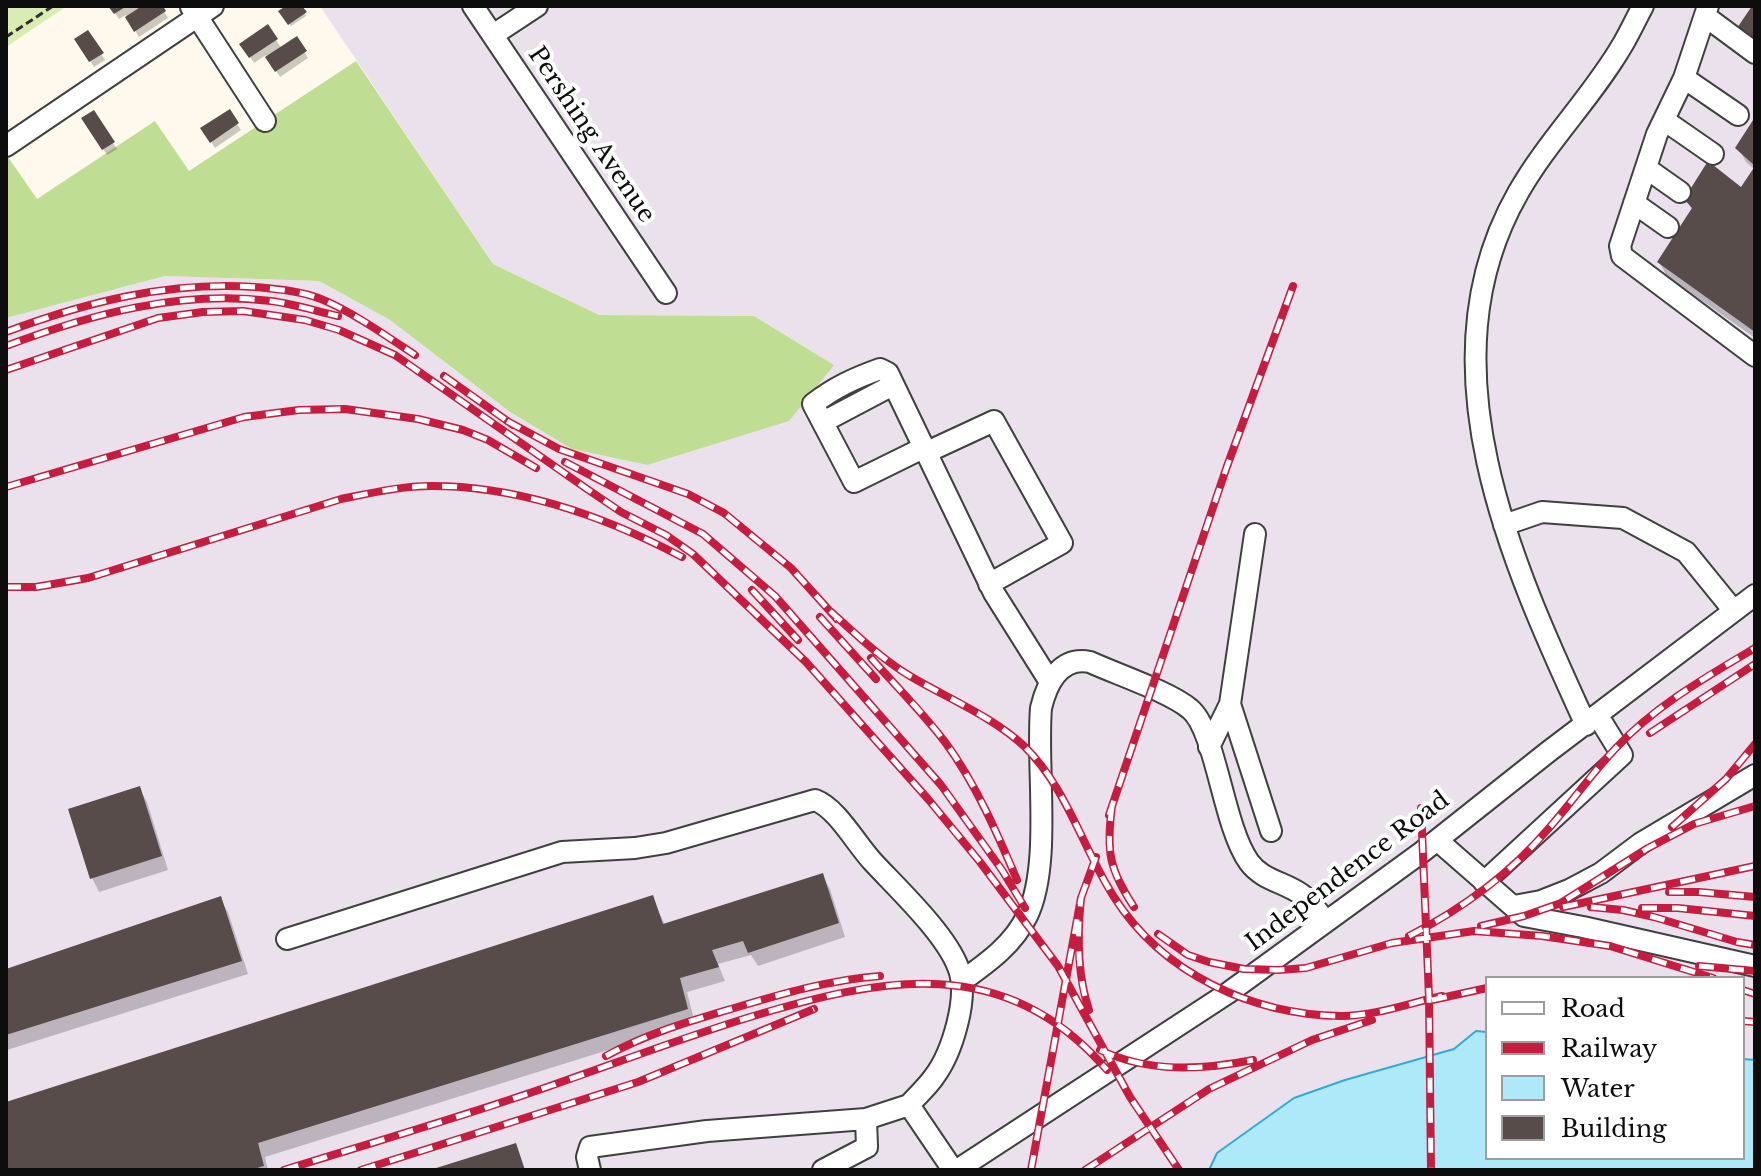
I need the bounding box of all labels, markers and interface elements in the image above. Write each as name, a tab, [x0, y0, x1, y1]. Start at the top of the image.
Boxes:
street label: Pershing Avenue	[522, 42, 660, 228]
street label: Independence Road	[1241, 786, 1455, 958]
legend	[1485, 976, 1745, 1160]
text: Road	[1561, 994, 1625, 1023]
text: Railway	[1561, 1034, 1657, 1063]
text: Water	[1561, 1074, 1635, 1103]
text: Building	[1561, 1114, 1667, 1143]

